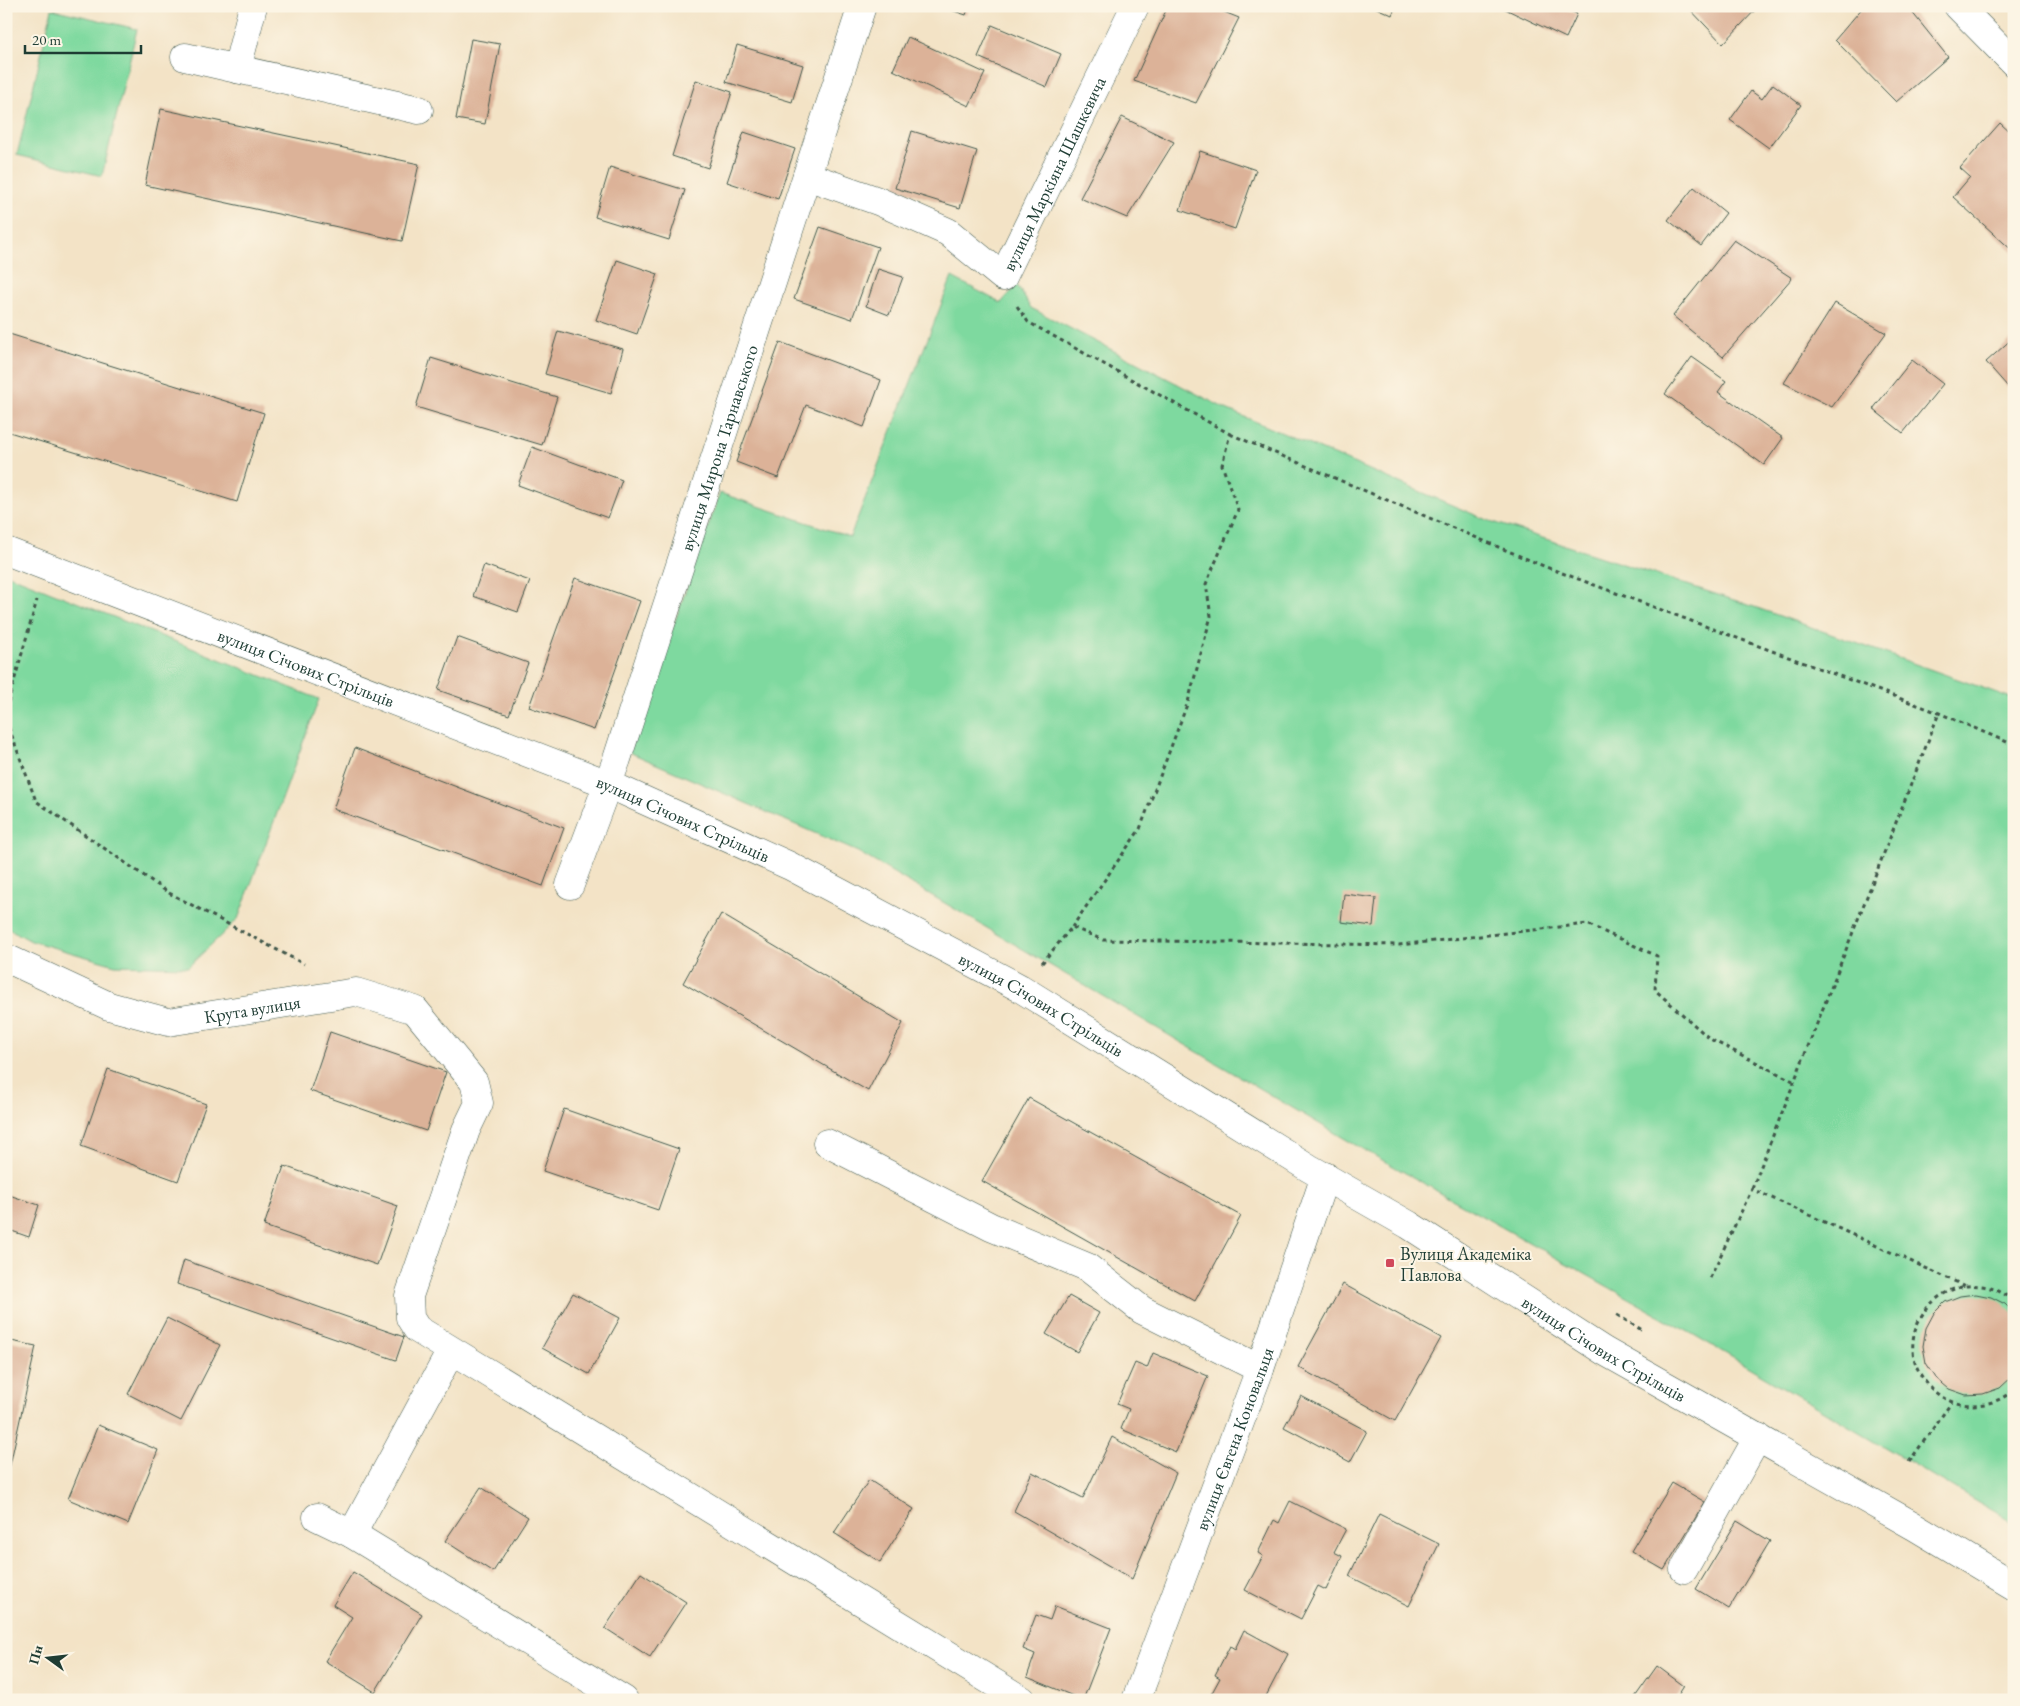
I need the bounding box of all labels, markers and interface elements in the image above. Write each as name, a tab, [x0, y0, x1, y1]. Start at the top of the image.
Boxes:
scale bar	[25, 22, 141, 54]
text: 20 m	[32, 30, 61, 49]
street label: вулиця Маркіяна Шашкевича	[996, 72, 1111, 275]
street label: вулиця Мирона Тарнавського	[674, 341, 763, 554]
street label: вулиця Січових Стрільців	[215, 623, 398, 712]
street label: вулиця Січових Стрільців	[593, 769, 774, 867]
street label: вулиця Січових Стрільців	[955, 946, 1129, 1062]
street label: Крута вулиця	[202, 990, 302, 1028]
place label: Вулиця Академіка Павлова	[1400, 1242, 1532, 1286]
marker: Вулиця Академіка Павлова	[1384, 1257, 1396, 1269]
street label: вулиця Січових Стрільців	[1518, 1290, 1691, 1407]
street label: вулиця Євгена Коновальця	[1189, 1344, 1278, 1533]
north arrow	[22, 1634, 72, 1684]
text: Пн	[24, 1643, 47, 1666]

